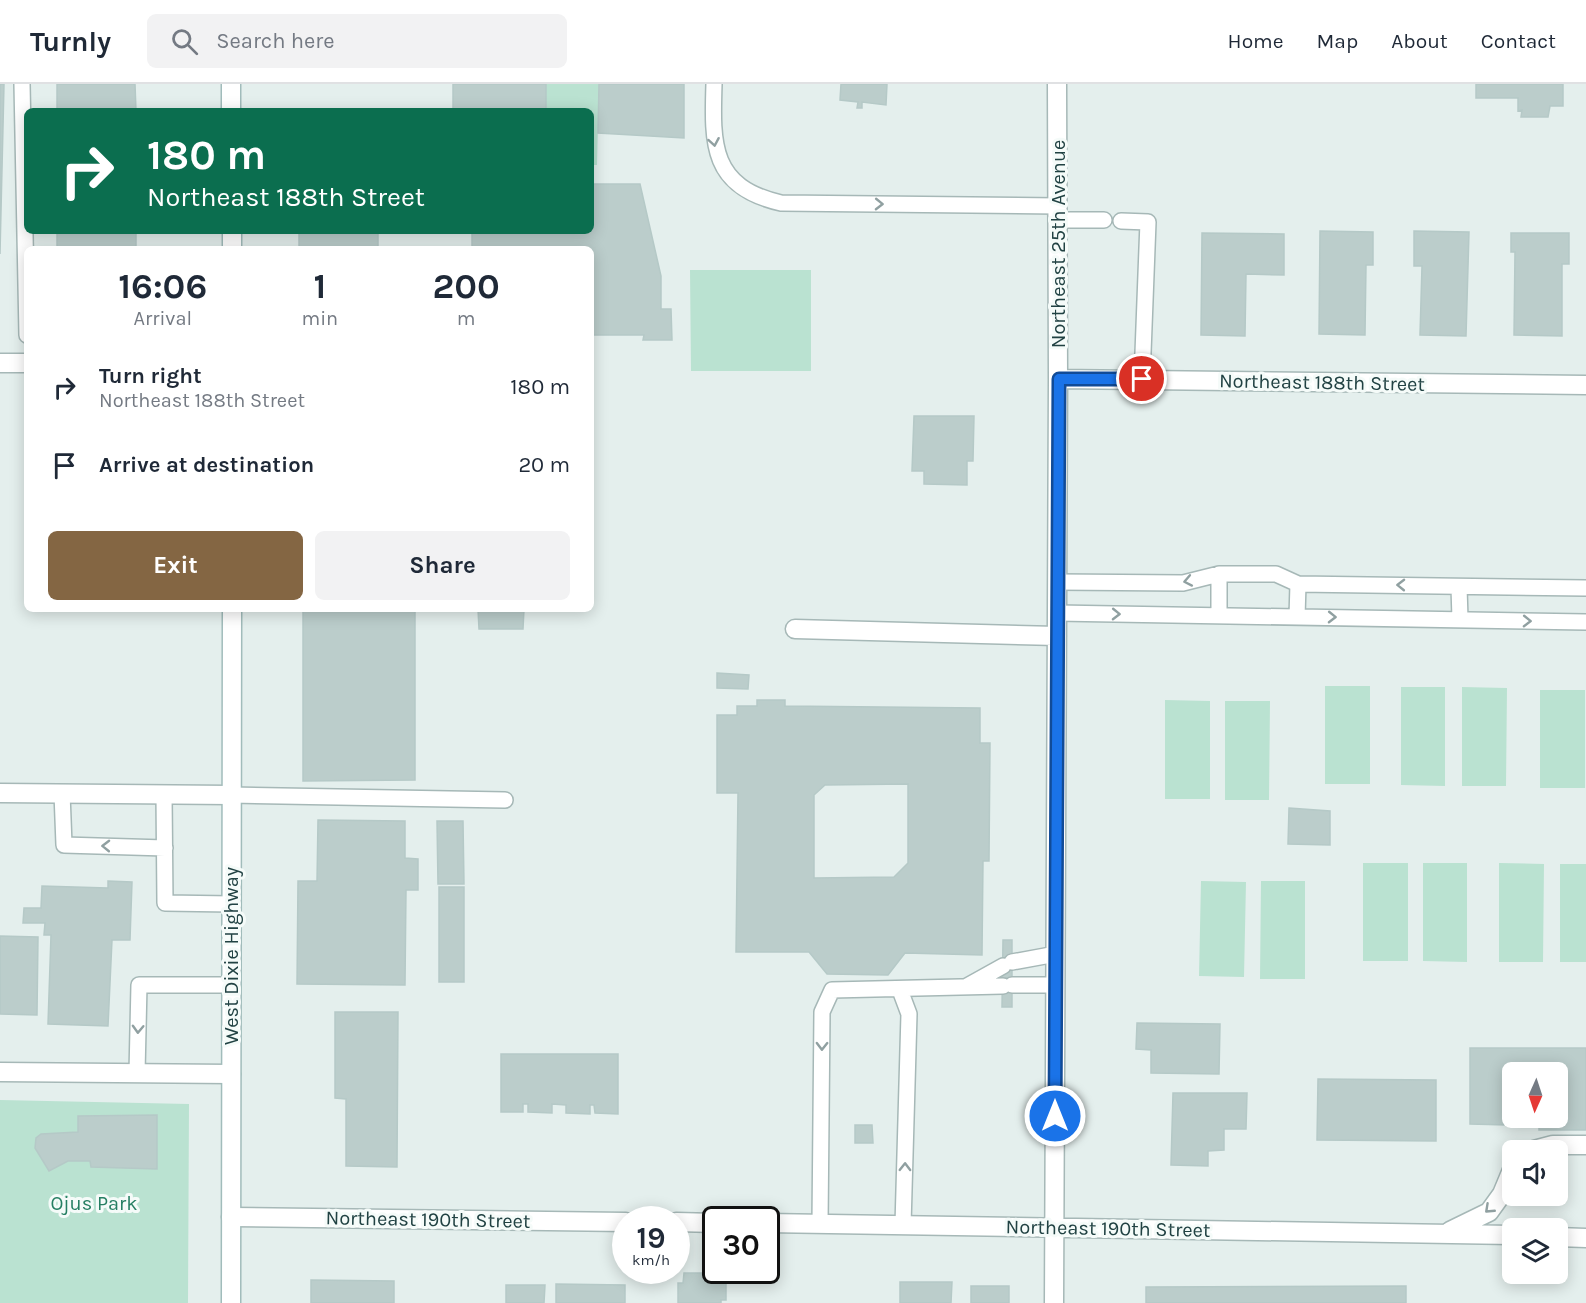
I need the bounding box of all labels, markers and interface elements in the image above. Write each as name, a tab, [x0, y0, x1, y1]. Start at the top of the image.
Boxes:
search box	[147, 14, 567, 68]
text: Turnly	[30, 25, 111, 58]
icon: search	[168, 25, 201, 58]
text: Search here	[216, 28, 335, 54]
text: Home	[1228, 29, 1284, 53]
text: Map	[1317, 29, 1358, 53]
text: About	[1391, 29, 1448, 53]
text: Contact	[1481, 29, 1556, 53]
text: 180 m	[147, 130, 266, 180]
icon: right	[48, 132, 126, 210]
one-way arrow	[707, 137, 720, 147]
street label: Northeast 25th Avenue	[1047, 140, 1070, 348]
text: Northeast 188th Street	[147, 181, 425, 213]
one-way arrow	[874, 198, 883, 211]
text: 16:06	[118, 265, 207, 307]
text: 1	[313, 265, 326, 307]
text: 200	[432, 265, 500, 307]
text: Arrival	[133, 307, 192, 330]
text: min	[301, 307, 338, 330]
text: m	[457, 307, 475, 330]
pin	[1116, 353, 1167, 404]
icon: arrive	[1125, 362, 1158, 395]
text: Turn right	[99, 363, 202, 389]
street label: Northeast 188th Street	[1219, 369, 1426, 396]
icon: right	[48, 371, 81, 404]
text: 180 m	[510, 374, 570, 400]
text: Northeast 188th Street	[99, 389, 305, 412]
icon: arrive	[48, 449, 81, 482]
text: Arrive at destination	[99, 452, 314, 478]
text: 20 m	[518, 452, 570, 478]
button: Exit	[48, 531, 303, 600]
button: Share	[315, 531, 570, 600]
one-way arrow	[1183, 574, 1193, 587]
one-way arrow	[1396, 579, 1405, 592]
one-way arrow	[1111, 608, 1120, 620]
one-way arrow	[1327, 611, 1336, 624]
one-way arrow	[1522, 614, 1531, 627]
one-way arrow	[102, 840, 111, 853]
street label: West Dixie Highway	[220, 867, 243, 1045]
one-way arrow	[132, 1024, 144, 1033]
one-way arrow	[816, 1042, 828, 1051]
north arrow	[1502, 1062, 1568, 1128]
map controls	[1502, 1062, 1568, 1284]
position arrow	[1023, 1084, 1087, 1148]
button: sound	[1502, 1140, 1568, 1206]
one-way arrow	[898, 1162, 911, 1171]
park label: Ojus Park	[50, 1192, 138, 1215]
one-way arrow	[1485, 1202, 1495, 1213]
street label: Northeast 190th Street	[325, 1206, 531, 1233]
speed limit sign: 30	[702, 1206, 780, 1284]
street label: Northeast 190th Street	[1005, 1215, 1211, 1242]
button: layers	[1502, 1218, 1568, 1284]
text: 19	[636, 1220, 665, 1256]
text: km/h	[632, 1251, 670, 1269]

